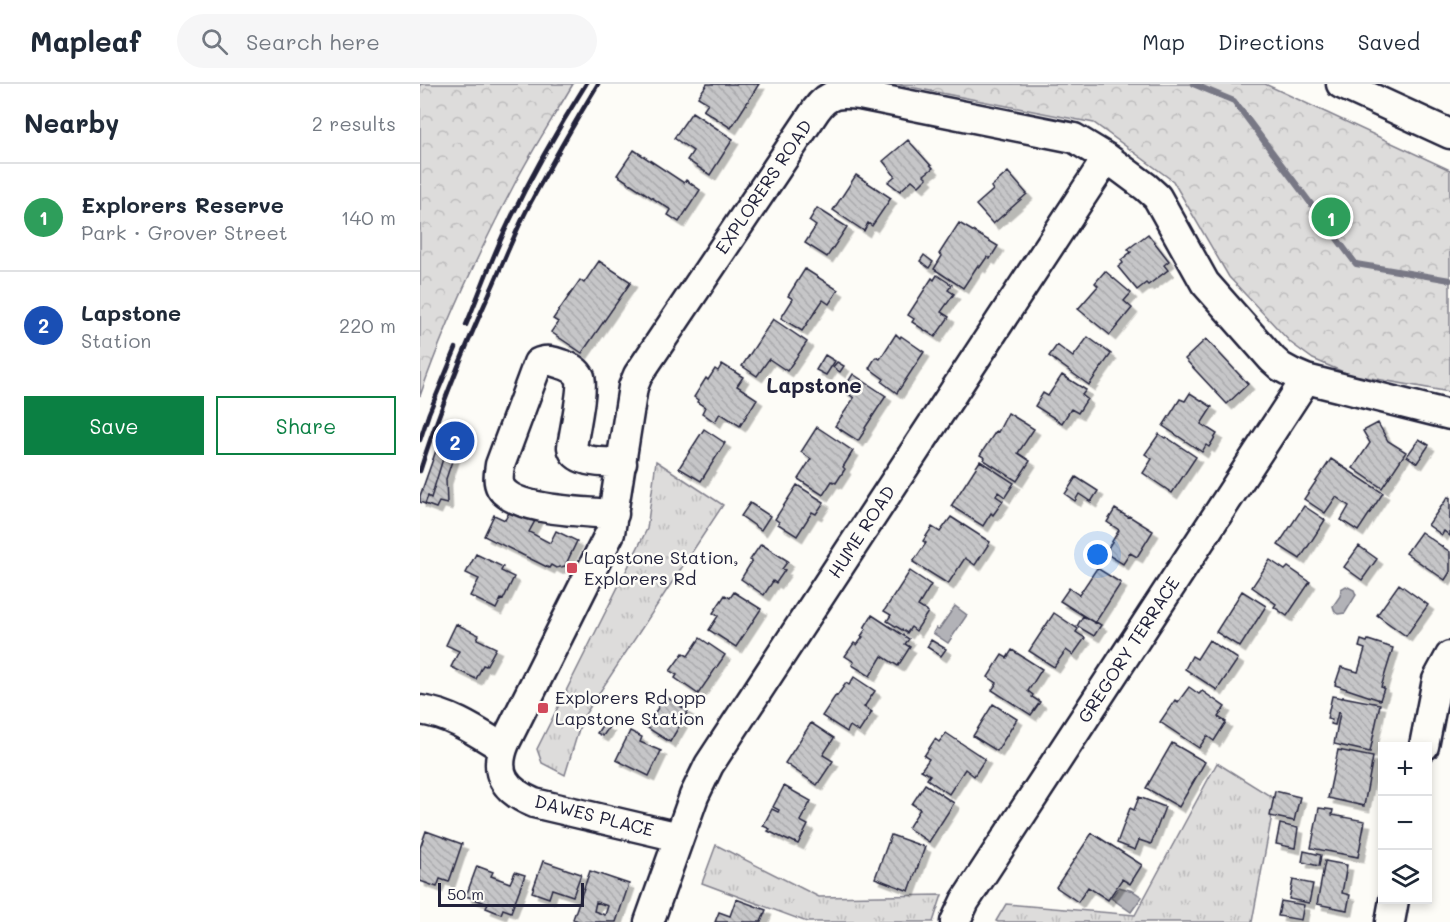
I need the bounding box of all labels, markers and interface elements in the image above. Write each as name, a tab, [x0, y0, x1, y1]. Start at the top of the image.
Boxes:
search box	[177, 14, 597, 68]
text: Mapleaf	[30, 23, 141, 59]
icon: search	[198, 25, 231, 58]
text: Search here	[246, 27, 380, 56]
text: Map	[1142, 28, 1185, 55]
text: Directions	[1218, 28, 1325, 55]
text: Saved	[1358, 28, 1420, 55]
text: Nearby	[24, 106, 119, 140]
text: 2 results	[312, 110, 396, 136]
street label: EXPLORERS ROAD	[709, 115, 817, 258]
text: Explorers Reserve	[81, 190, 284, 219]
pin: 1	[1312, 194, 1350, 240]
text: 1	[39, 204, 48, 230]
text: 140 m	[341, 204, 396, 230]
text: Park · Grover Street	[81, 219, 288, 245]
text: Lapstone	[81, 298, 181, 327]
text: 2	[38, 312, 49, 338]
text: 220 m	[339, 312, 396, 338]
text: Station	[81, 327, 151, 353]
district label: Lapstone	[766, 371, 862, 398]
button: Save	[24, 396, 204, 455]
button: Share	[216, 396, 396, 455]
pin: 2	[435, 418, 474, 464]
street label: HUME ROAD	[822, 481, 900, 582]
your location	[1083, 540, 1112, 569]
place label: Lapstone Station, Explorers Rd	[584, 545, 739, 590]
marker: Lapstone Station, Explorers Rd	[565, 561, 579, 575]
street label: GREGORY TERRACE	[1072, 572, 1184, 727]
place label: Explorers Rd opp Lapstone Station	[555, 685, 706, 730]
marker: Explorers Rd opp Lapstone Station	[536, 701, 550, 715]
map controls	[1378, 742, 1432, 904]
button: +	[1378, 742, 1432, 796]
street label: DAWES PLACE	[532, 789, 656, 841]
button: −	[1378, 796, 1432, 850]
button: layers	[1378, 850, 1432, 904]
scale bar	[438, 880, 584, 908]
text: 50 m	[447, 883, 484, 904]

